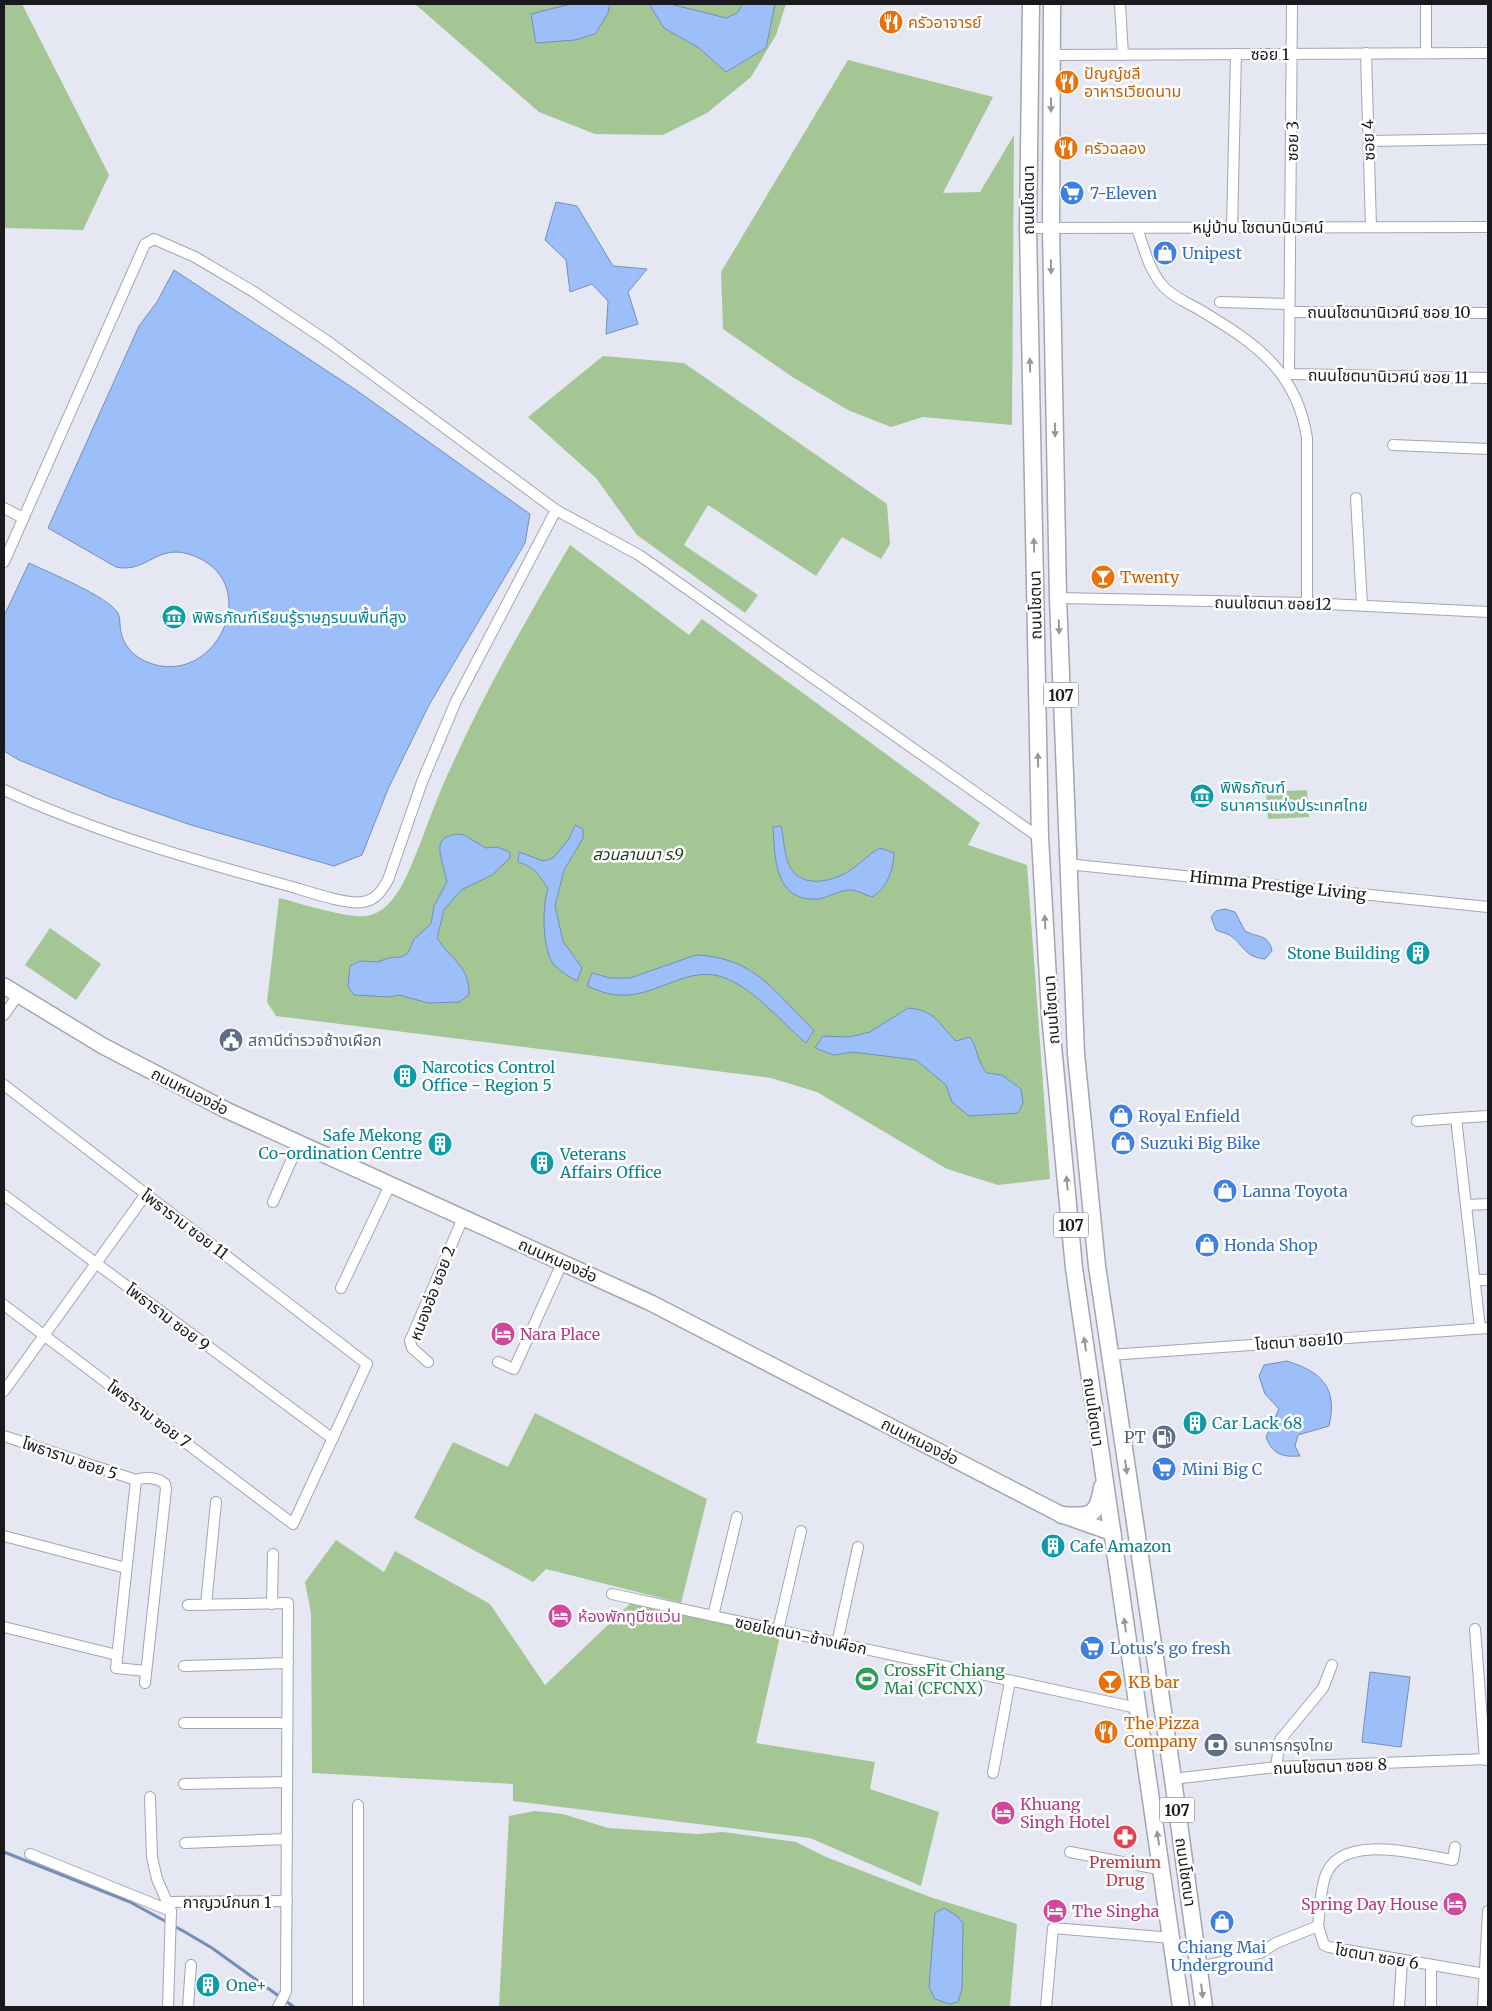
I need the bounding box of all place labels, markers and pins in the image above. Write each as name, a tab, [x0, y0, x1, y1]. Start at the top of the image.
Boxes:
restaurant icon: ครัวอาจารย์	[878, 9, 904, 35]
place label: ครัวอาจารย์	[908, 12, 982, 32]
place label: ปัญญ์ชลี อาหารเวียดนาม	[1084, 63, 1181, 101]
restaurant icon: ปัญญ์ชลี อาหารเวียดนาม	[1054, 69, 1080, 95]
restaurant icon: ครัวฉลอง	[1053, 135, 1079, 161]
place label: ครัวฉลอง	[1084, 138, 1146, 158]
supermarket icon: 7-Eleven	[1059, 180, 1085, 206]
place label: 7-Eleven	[1090, 183, 1158, 203]
shop icon: Unipest	[1152, 240, 1178, 266]
place label: Unipest	[1182, 243, 1243, 263]
bar icon: Twenty	[1090, 564, 1116, 590]
place label: Twenty	[1120, 567, 1180, 587]
museum icon: พิพิธภัณฑ์เรียนรู้ราษฎรบนพื้นที่สูง	[161, 604, 187, 630]
place label: พิพิธภัณฑ์เรียนรู้ราษฎรบนพื้นที่สูง	[192, 606, 407, 627]
place label: พิพิธภัณฑ์ ธนาคารแห่งประเทศไทย	[1220, 777, 1368, 815]
museum icon: พิพิธภัณฑ์ ธนาคารแห่งประเทศไทย	[1189, 783, 1215, 809]
building icon: Stone Building	[1405, 940, 1431, 966]
place label: Stone Building	[1287, 943, 1400, 963]
public building icon: สถานีตำรวจช้างเผือก	[218, 1027, 244, 1053]
place label: สถานีตำรวจช้างเผือก	[248, 1030, 382, 1050]
place label: Narcotics Control Office - Region 5	[422, 1057, 555, 1095]
building icon: Narcotics Control Office - Region 5	[392, 1063, 418, 1089]
shop icon: Royal Enfield	[1108, 1103, 1134, 1129]
place label: Royal Enfield	[1138, 1106, 1240, 1126]
place label: Safe Mekong Co-ordination Centre	[259, 1125, 422, 1163]
shop icon: Suzuki Big Bike	[1110, 1130, 1136, 1156]
building icon: Safe Mekong Co-ordination Centre	[427, 1131, 453, 1157]
place label: Suzuki Big Bike	[1140, 1133, 1260, 1153]
place label: Veterans Affairs Office	[559, 1144, 662, 1182]
building icon: Veterans Affairs Office	[529, 1150, 555, 1176]
shop icon: Lanna Toyota	[1212, 1178, 1238, 1204]
place label: Lanna Toyota	[1242, 1181, 1348, 1201]
shop icon: Honda Shop	[1194, 1232, 1220, 1258]
place label: Honda Shop	[1224, 1235, 1318, 1255]
hotel icon: Nara Place	[490, 1321, 516, 1347]
place label: Nara Place	[520, 1324, 600, 1344]
building icon: Car Lack 68	[1182, 1410, 1208, 1436]
place label: Car Lack 68	[1212, 1413, 1302, 1433]
fuel station icon: PT	[1151, 1424, 1177, 1450]
place label: PT	[1124, 1427, 1146, 1447]
supermarket icon: Mini Big C	[1151, 1456, 1177, 1482]
place label: Mini Big C	[1182, 1459, 1262, 1479]
building icon: Cafe Amazon	[1040, 1533, 1066, 1559]
place label: Cafe Amazon	[1070, 1536, 1172, 1556]
hotel icon: ห้องพักทูบีซแว่น	[547, 1603, 573, 1629]
place label: ห้องพักทูบีซแว่น	[578, 1606, 681, 1626]
supermarket icon: Lotus's go fresh	[1079, 1635, 1105, 1661]
place label: Lotus's go fresh	[1110, 1638, 1231, 1658]
place label: CrossFit Chiang Mai (CFCNX)	[884, 1660, 1005, 1698]
sports icon: CrossFit Chiang Mai (CFCNX)	[854, 1666, 880, 1692]
bar icon: KB bar	[1097, 1669, 1123, 1695]
place label: KB bar	[1128, 1672, 1180, 1692]
place label: The Pizza Company	[1124, 1713, 1200, 1751]
restaurant icon: The Pizza Company	[1093, 1719, 1119, 1745]
bank icon: ธนาคารกรุงไทย	[1203, 1732, 1229, 1758]
place label: ธนาคารกรุงไทย	[1234, 1735, 1333, 1755]
place label: Khuang Singh Hotel	[1020, 1794, 1110, 1832]
hotel icon: Khuang Singh Hotel	[990, 1800, 1016, 1826]
pharmacy icon: Premium Drug	[1112, 1824, 1138, 1850]
place label: Premium Drug	[1089, 1852, 1161, 1890]
hotel icon: Spring Day House	[1442, 1891, 1468, 1917]
place label: Spring Day House	[1301, 1894, 1438, 1914]
hotel icon: The Singha	[1042, 1898, 1068, 1924]
place label: The Singha	[1072, 1901, 1160, 1921]
shop icon: Chiang Mai Underground	[1209, 1909, 1235, 1935]
place label: Chiang Mai Underground	[1170, 1937, 1274, 1975]
building icon: One+	[195, 1972, 221, 1998]
place label: One+	[226, 1975, 267, 1995]

